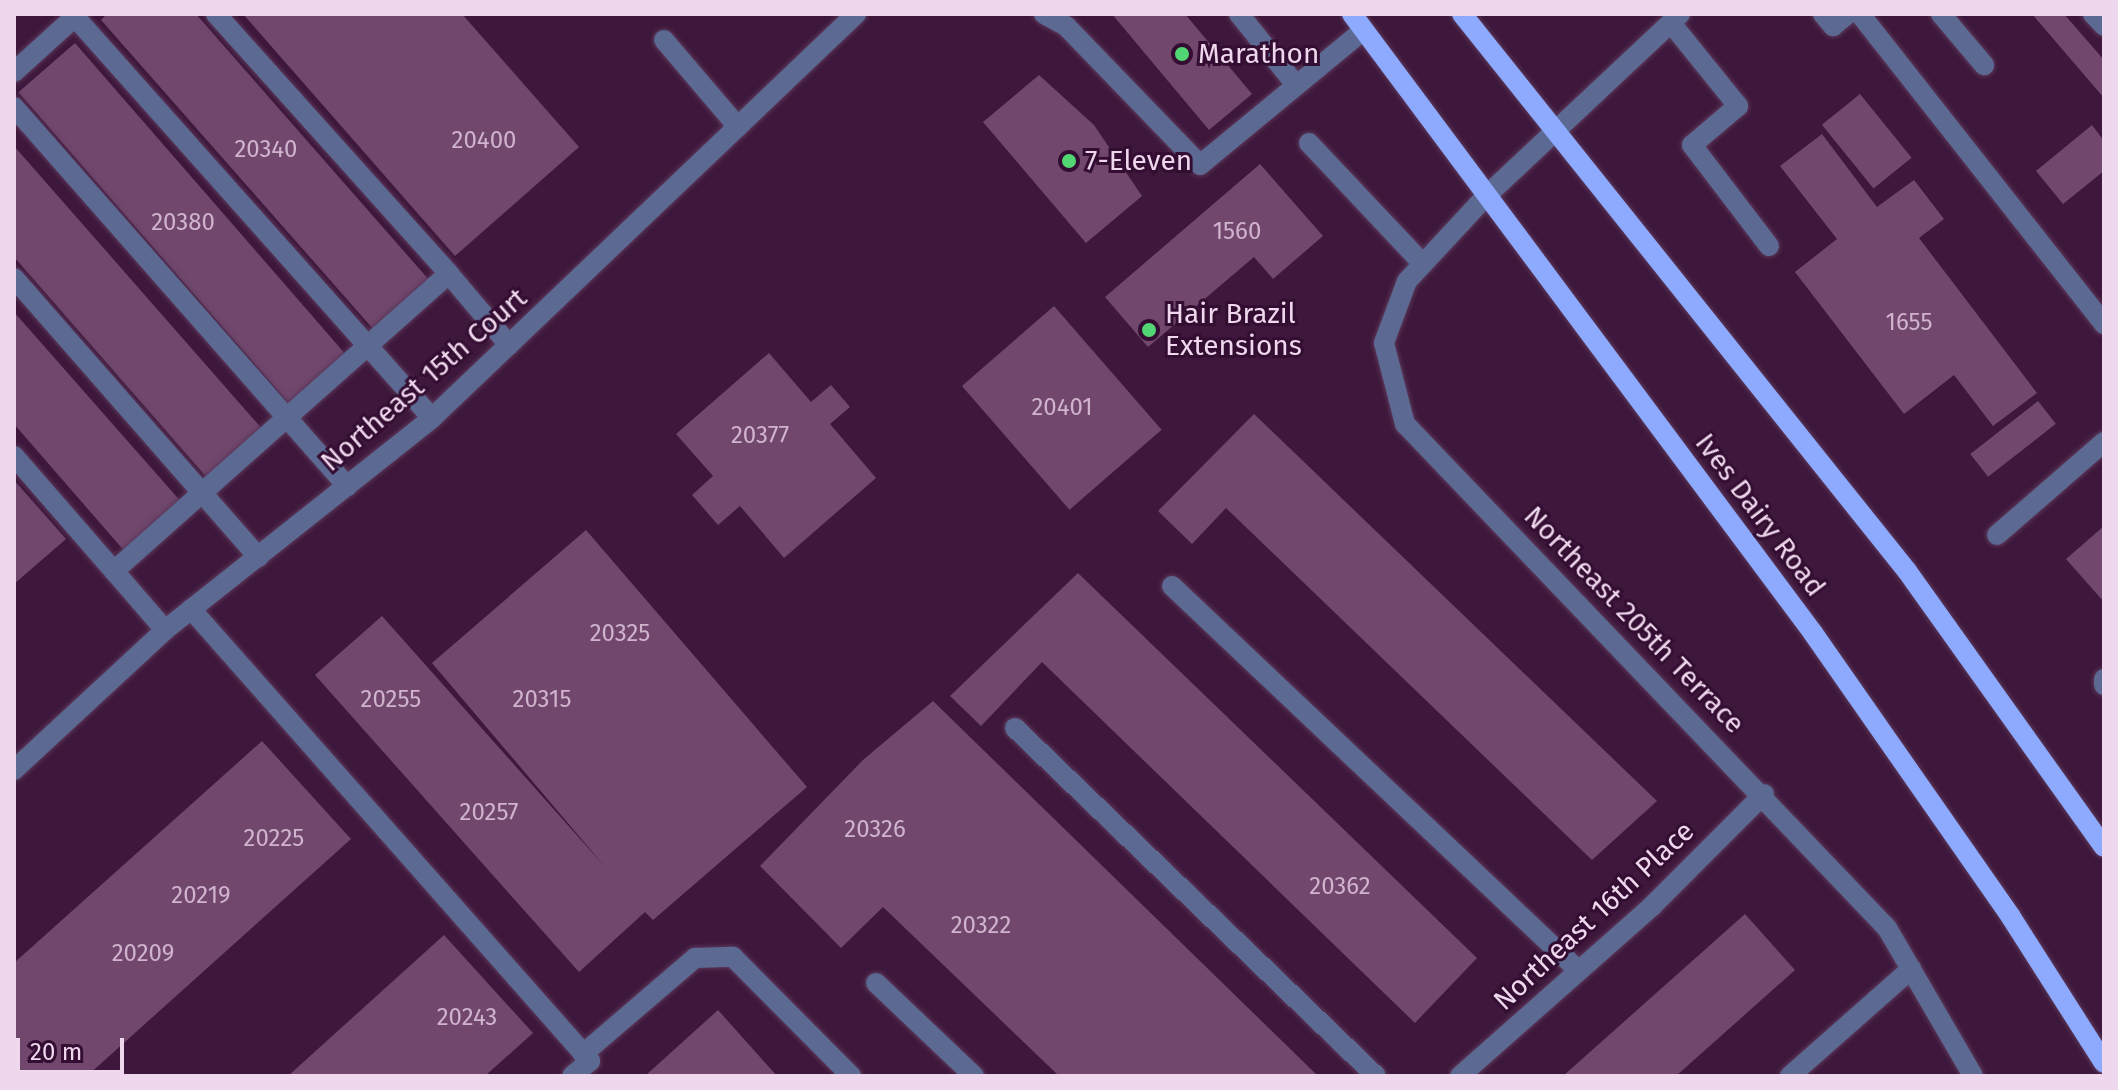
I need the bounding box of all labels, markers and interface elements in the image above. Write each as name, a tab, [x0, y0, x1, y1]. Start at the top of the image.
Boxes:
place label: Marathon	[1198, 37, 1319, 71]
marker: Marathon	[1173, 45, 1191, 63]
house number: 20400	[452, 127, 516, 155]
house number: 20340	[234, 136, 298, 164]
place label: 7-Eleven	[1085, 144, 1192, 178]
marker: 7-Eleven	[1060, 152, 1078, 170]
house number: 20380	[151, 209, 215, 237]
house number: 1560	[1213, 218, 1261, 246]
street label: Northeast 15th Court	[314, 281, 534, 479]
place label: Hair Brazil Extensions	[1165, 297, 1302, 363]
house number: 1655	[1886, 309, 1932, 337]
marker: Hair Brazil Extensions	[1140, 321, 1158, 339]
house number: 20401	[1031, 394, 1093, 422]
house number: 20377	[731, 422, 789, 450]
street label: Ives Dairy Road	[1688, 427, 1832, 603]
street label: Northeast 205th Terrace	[1517, 499, 1751, 741]
house number: 20325	[590, 620, 650, 648]
house number: 20255	[361, 686, 421, 714]
house number: 20315	[513, 686, 571, 714]
house number: 20257	[460, 799, 518, 827]
street label: Northeast 16th Place	[1487, 814, 1701, 1018]
house number: 20326	[844, 816, 906, 844]
house number: 20225	[244, 825, 304, 853]
house number: 20362	[1309, 873, 1371, 901]
house number: 20219	[171, 882, 231, 910]
house number: 20322	[951, 912, 1011, 940]
house number: 20209	[112, 940, 174, 968]
house number: 20243	[437, 1004, 497, 1032]
scale bar	[20, 1022, 128, 1072]
text: 20 m	[30, 1038, 82, 1066]

